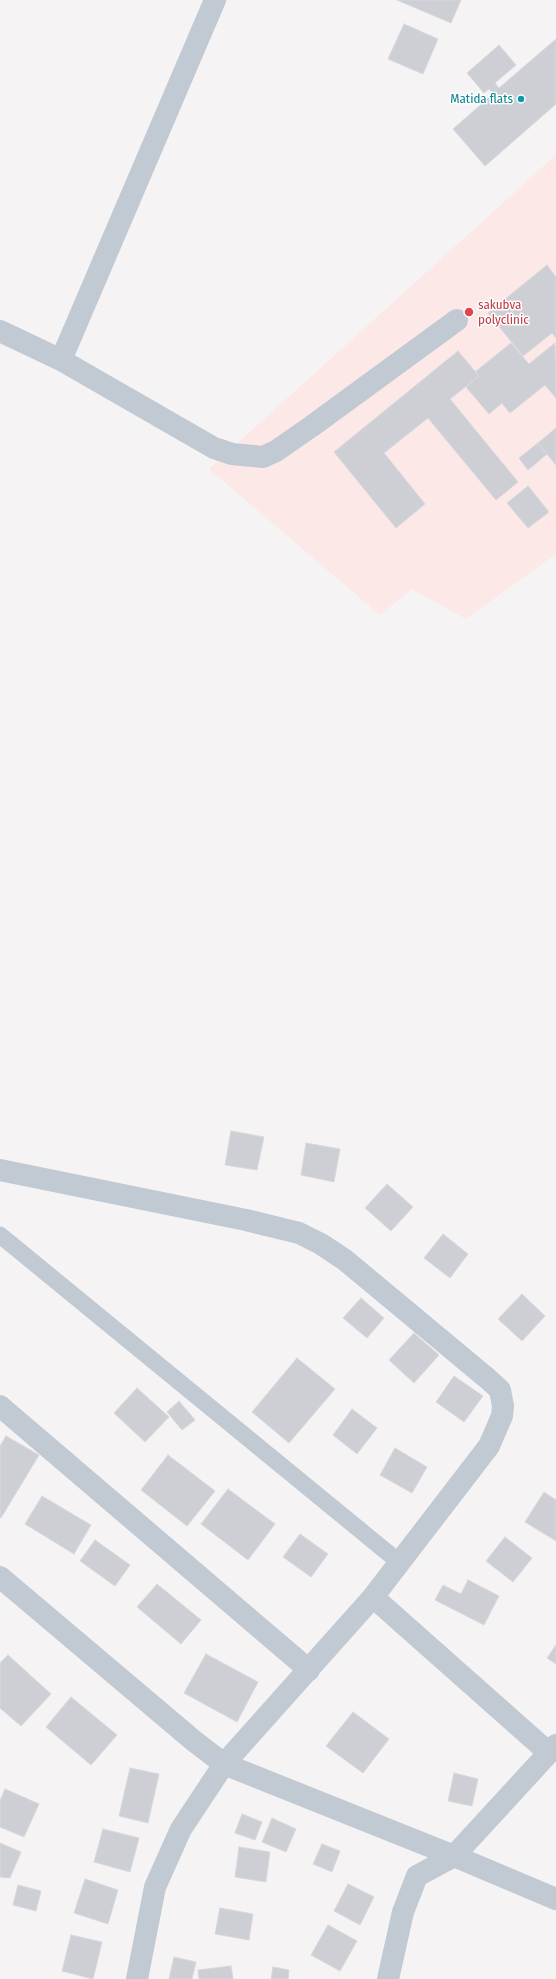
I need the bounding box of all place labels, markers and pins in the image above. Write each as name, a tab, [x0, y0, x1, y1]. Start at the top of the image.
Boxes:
place label: Matida flats	[450, 91, 513, 107]
marker: Matida flats	[516, 94, 526, 104]
place label: sakubva polyclinic	[478, 297, 529, 328]
marker: sakubva polyclinic	[463, 306, 475, 318]

